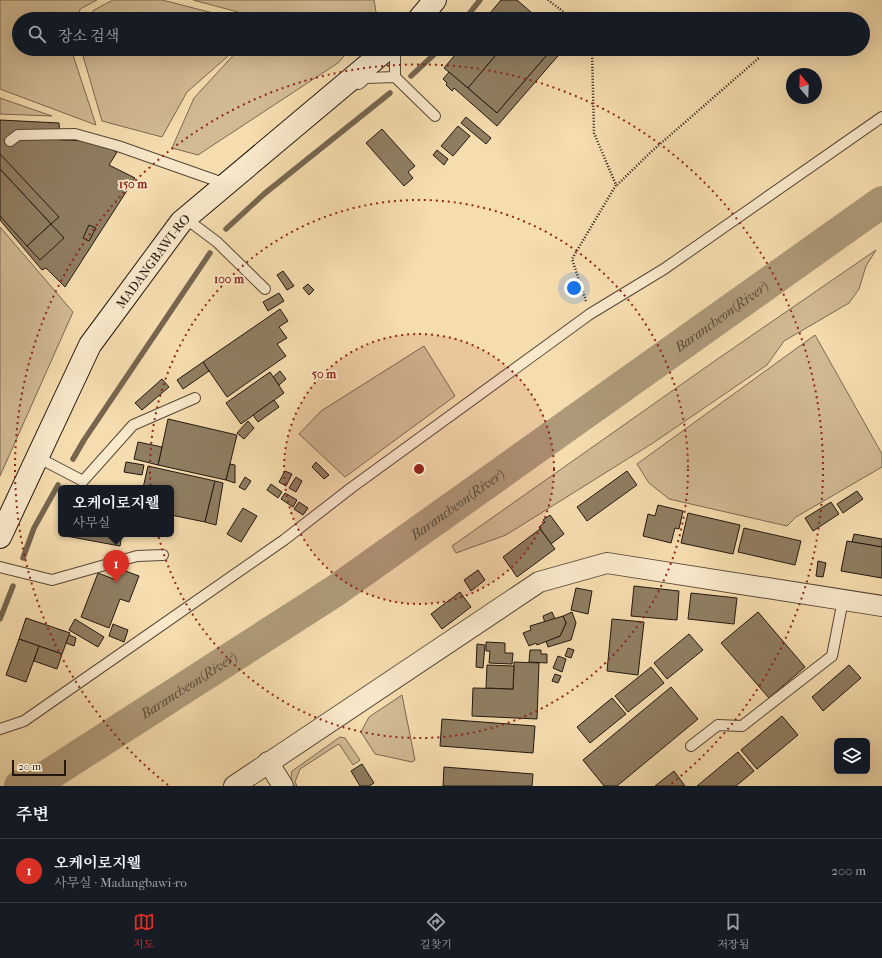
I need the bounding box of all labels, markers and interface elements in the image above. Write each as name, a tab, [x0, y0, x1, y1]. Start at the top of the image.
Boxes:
search box	[12, 12, 870, 56]
icon: search	[26, 23, 48, 45]
text: 장소 검색	[58, 27, 119, 45]
north arrow	[786, 68, 822, 104]
text: 150 m	[119, 177, 148, 191]
street label: MADANGBAWI-RO	[113, 211, 193, 311]
text: 100 m	[214, 272, 245, 286]
your location	[564, 278, 584, 298]
water label: Barancheon(River)	[671, 278, 772, 356]
text: 50 m	[312, 367, 337, 381]
centre of rings	[412, 462, 426, 476]
water label: Barancheon(River)	[407, 465, 508, 544]
popup	[58, 485, 174, 537]
text: 오케이로지웰	[73, 494, 159, 512]
text: 사무실	[73, 515, 110, 530]
pin: 1	[103, 550, 129, 583]
water label: Barancheon(River)	[137, 648, 240, 723]
map controls	[834, 738, 870, 774]
button: layers	[834, 738, 870, 774]
scale bar	[12, 758, 66, 777]
text: 20 m	[18, 760, 41, 773]
text: 주변	[16, 804, 49, 824]
text: 오케이로지웰	[54, 854, 141, 872]
text: 1	[27, 863, 31, 878]
text: 200 m	[831, 863, 866, 878]
text: 사무실 · Madangbawi-ro	[54, 875, 187, 890]
tab: 지도	[133, 911, 155, 951]
tab: 길찾기	[420, 911, 452, 951]
tab: 저장됨	[717, 911, 749, 951]

